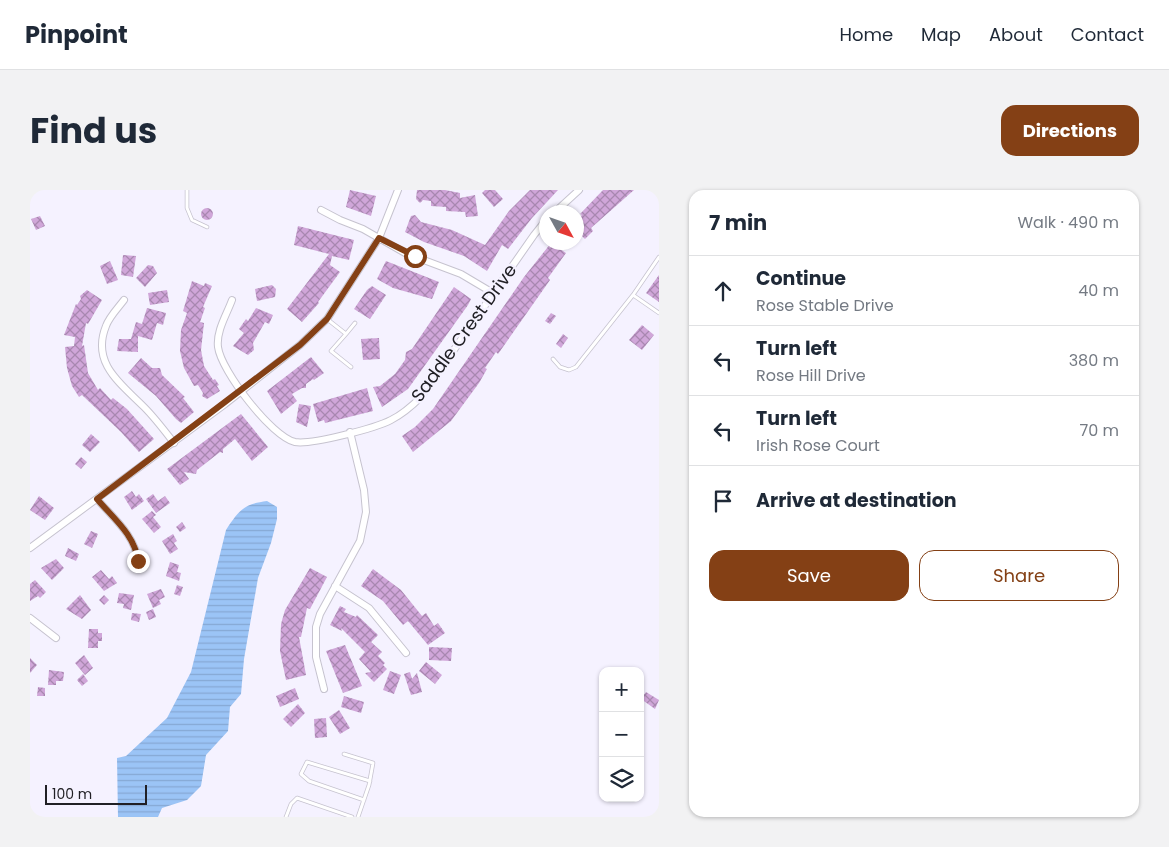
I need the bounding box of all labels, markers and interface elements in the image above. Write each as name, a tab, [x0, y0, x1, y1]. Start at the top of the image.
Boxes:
text: Pinpoint	[25, 18, 128, 51]
text: Home	[839, 22, 893, 47]
text: Map	[921, 22, 961, 47]
text: About	[989, 22, 1043, 47]
text: Contact	[1071, 22, 1144, 47]
button: Directions	[1001, 105, 1139, 156]
text: Find us	[30, 106, 157, 155]
north arrow	[539, 205, 584, 250]
text: 7 min	[709, 208, 767, 237]
text: Walk · 490 m	[1018, 211, 1119, 234]
route start	[404, 245, 427, 268]
street label: Saddle Crest Drive	[405, 259, 522, 407]
text: Continue	[756, 265, 846, 292]
icon: ahead	[709, 277, 737, 305]
text: 40 m	[1078, 279, 1119, 302]
text: Rose Stable Drive	[756, 294, 894, 317]
text: Turn left	[756, 335, 837, 362]
icon: left	[709, 347, 737, 375]
text: 380 m	[1069, 349, 1119, 372]
text: Rose Hill Drive	[756, 364, 866, 387]
text: Turn left	[756, 405, 837, 432]
icon: left	[709, 417, 737, 445]
text: 70 m	[1079, 419, 1119, 442]
text: Irish Rose Court	[756, 434, 880, 457]
icon: arrive	[709, 487, 737, 515]
text: Arrive at destination	[756, 487, 957, 514]
route end	[127, 550, 150, 573]
button: Save	[709, 550, 909, 601]
button: Share	[919, 550, 1119, 601]
map controls	[599, 667, 644, 802]
button: +	[599, 667, 644, 712]
button: −	[599, 712, 644, 757]
button: layers	[599, 757, 644, 802]
scale bar	[45, 782, 148, 805]
text: 100 m	[52, 784, 92, 804]

